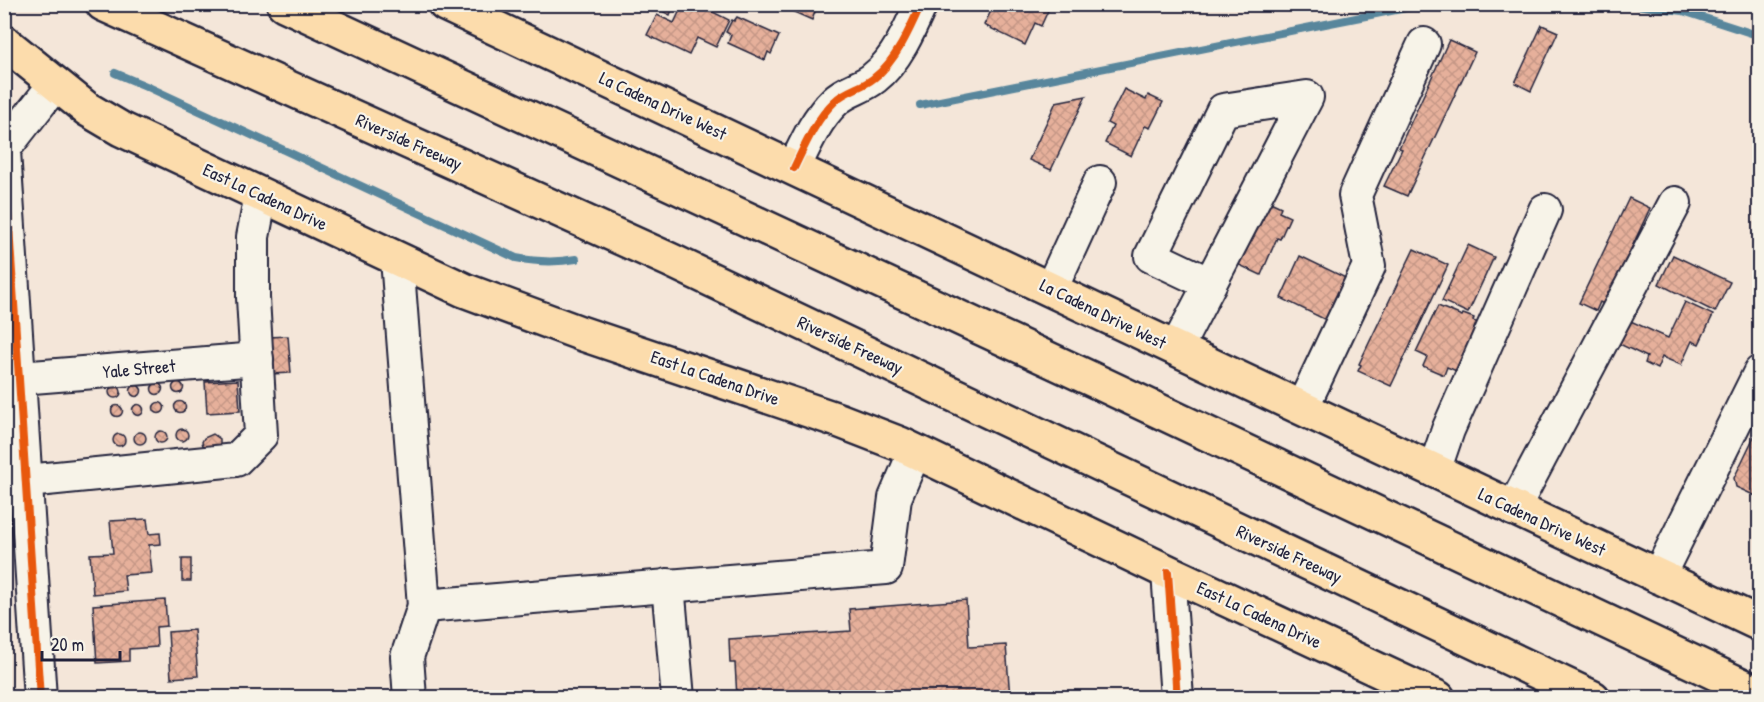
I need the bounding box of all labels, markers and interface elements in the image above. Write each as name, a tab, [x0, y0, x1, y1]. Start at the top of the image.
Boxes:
street label: La Cadena Drive West	[596, 65, 732, 146]
street label: Riverside Freeway	[352, 107, 467, 176]
street label: East La Cadena Drive	[199, 157, 331, 236]
street label: La Cadena Drive West	[1036, 272, 1171, 355]
street label: Riverside Freeway	[793, 309, 907, 380]
street label: East La Cadena Drive	[648, 344, 783, 411]
street label: Yale Street	[101, 353, 177, 384]
street label: La Cadena Drive West	[1475, 481, 1611, 562]
street label: Riverside Freeway	[1232, 518, 1346, 589]
street label: East La Cadena Drive	[1193, 575, 1325, 654]
scale bar	[42, 624, 120, 662]
text: 20 m	[51, 632, 84, 657]

